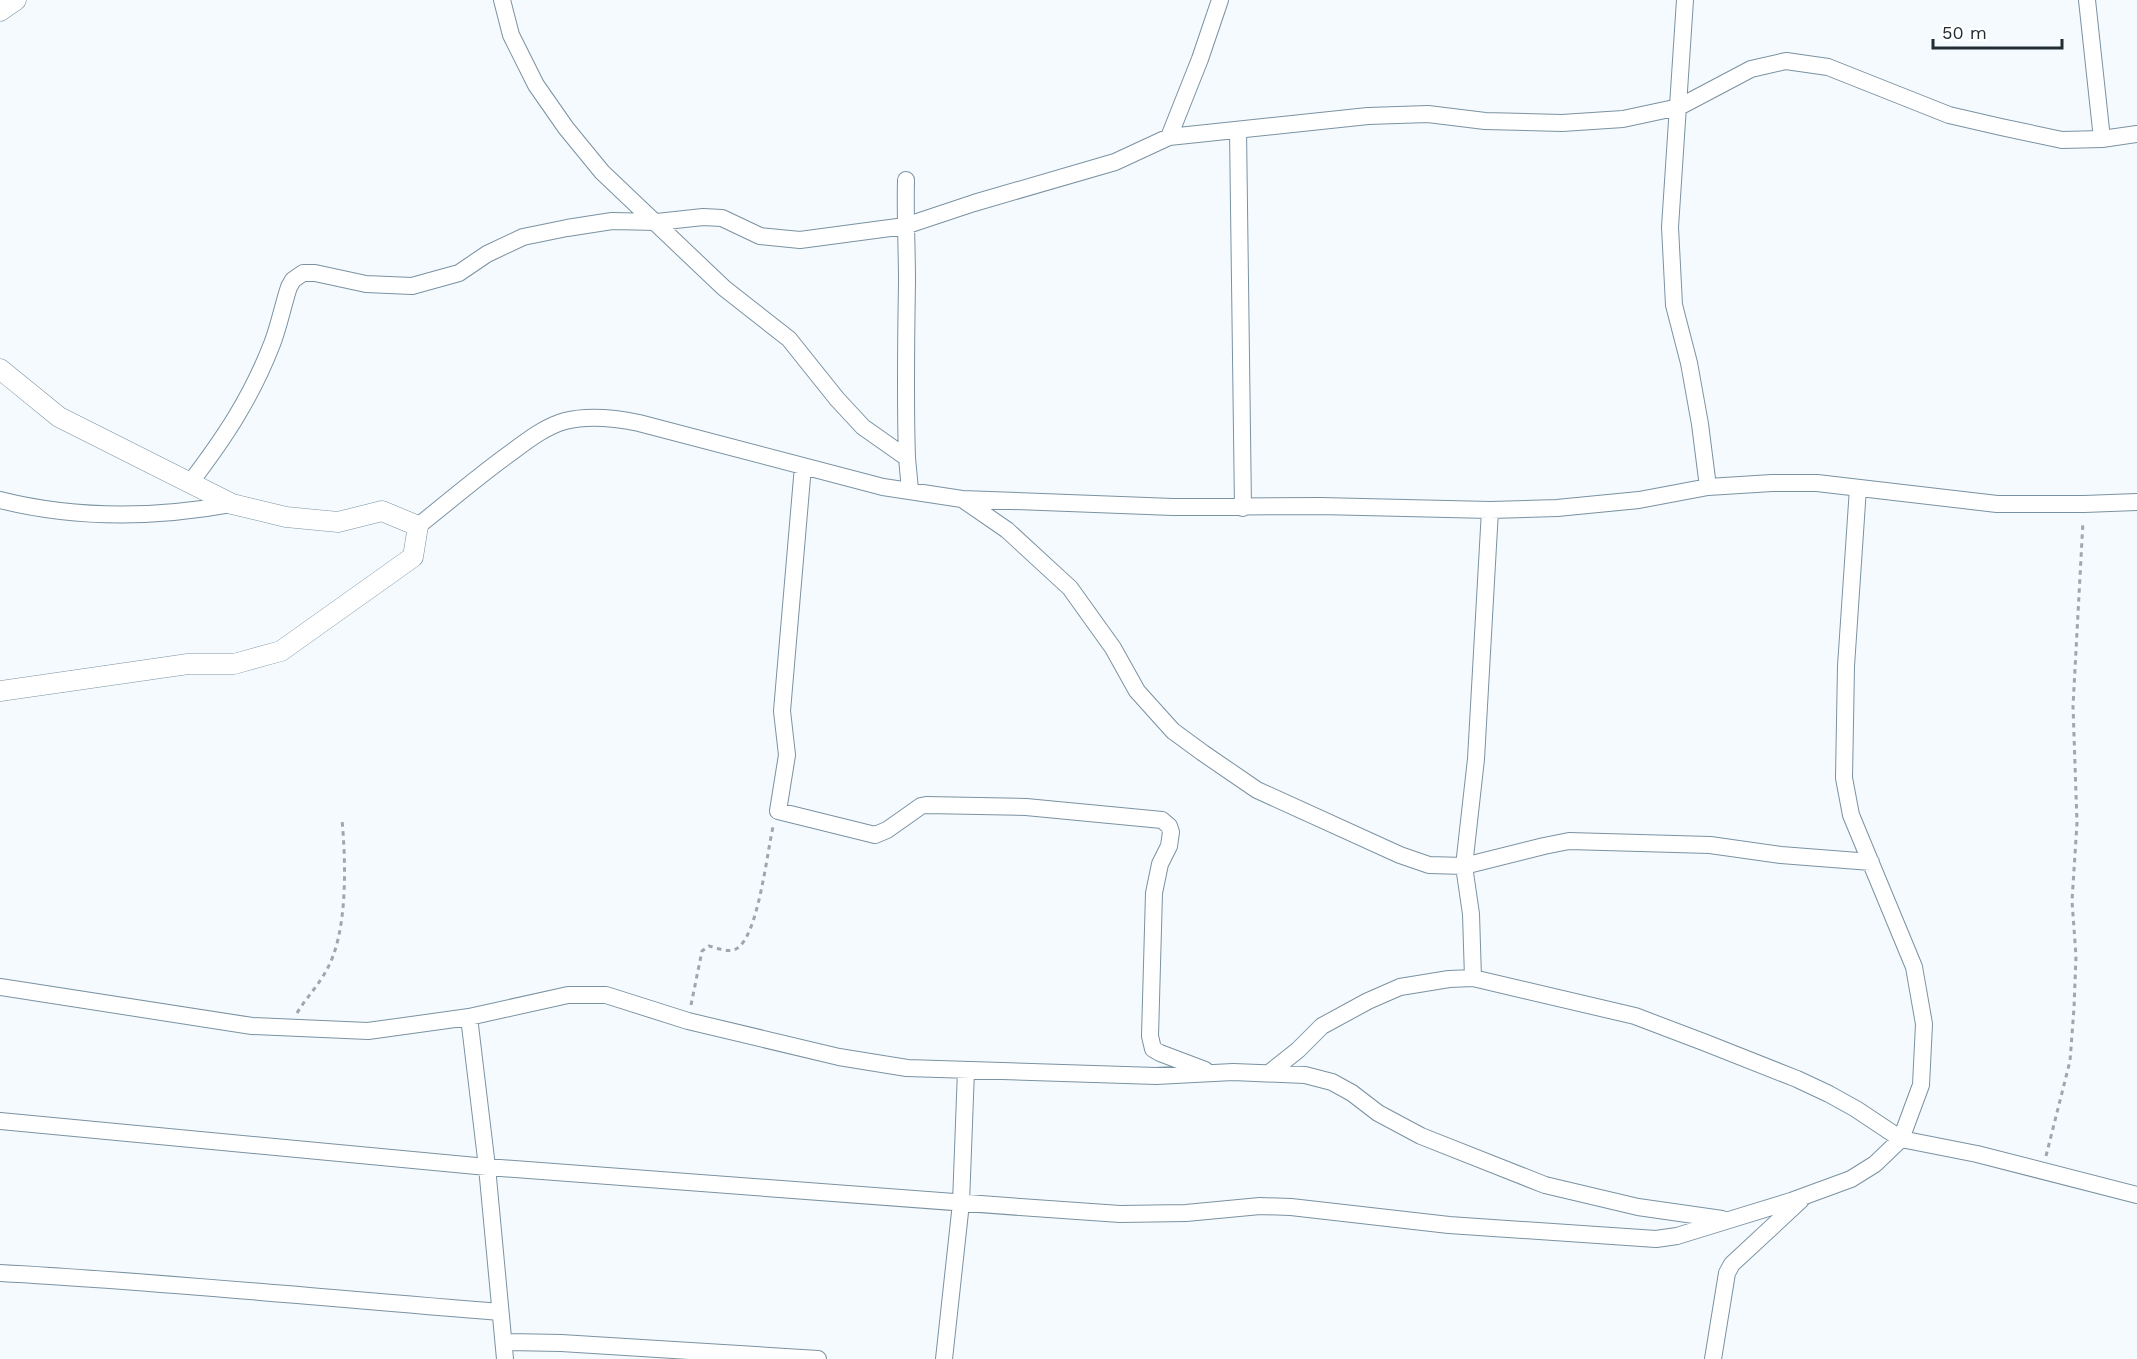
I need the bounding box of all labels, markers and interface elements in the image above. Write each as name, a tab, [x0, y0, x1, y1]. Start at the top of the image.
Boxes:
scale bar	[1933, 12, 2062, 50]
text: 50 m	[1942, 22, 1987, 43]

